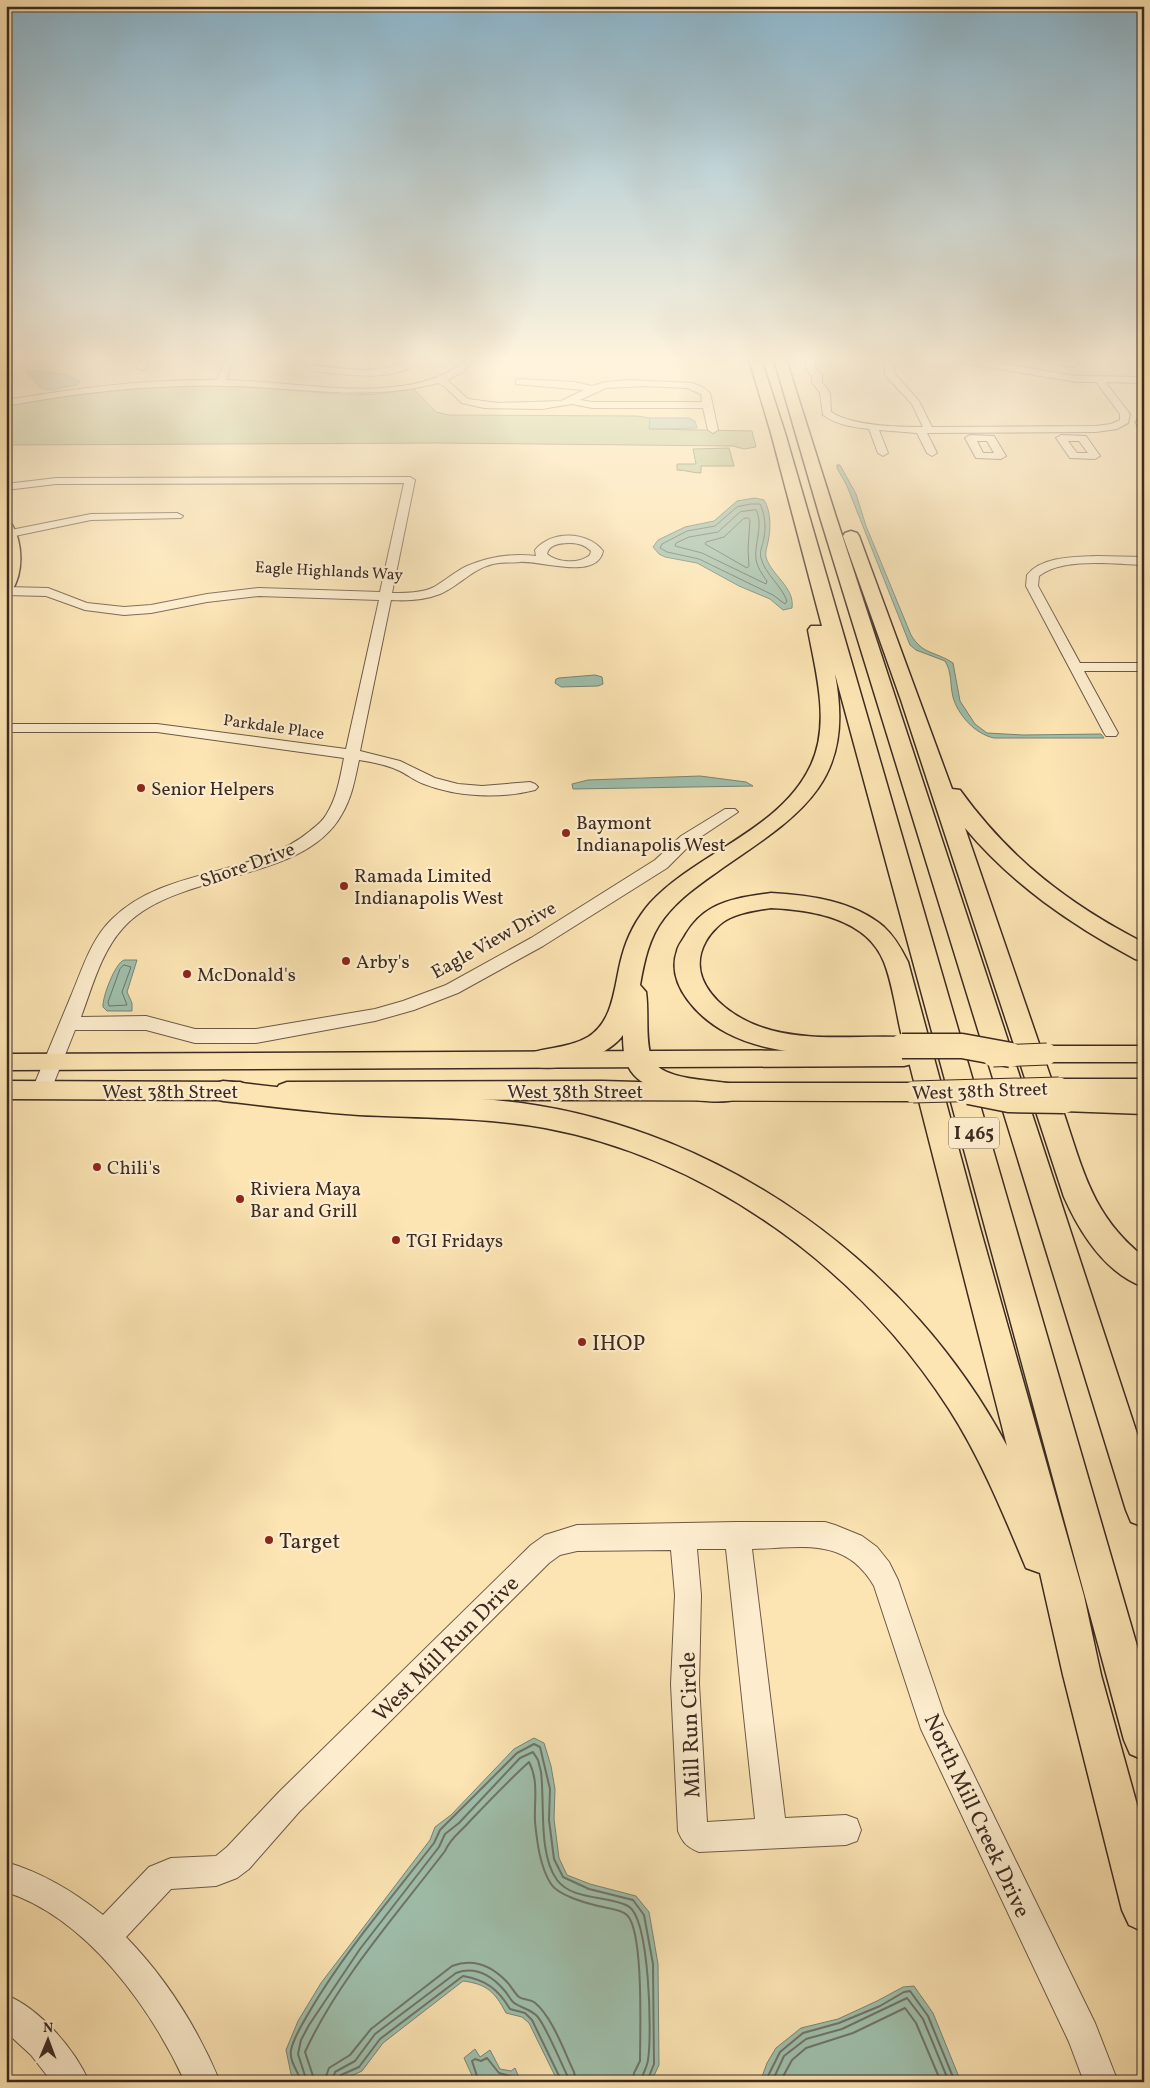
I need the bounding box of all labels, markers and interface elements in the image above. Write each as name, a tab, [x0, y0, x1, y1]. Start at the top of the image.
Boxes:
street label: Eagle Highlands Way	[254, 557, 404, 587]
street label: Parkdale Place	[222, 710, 326, 746]
place label: Senior Helpers	[151, 777, 274, 803]
marker: Senior Helpers	[135, 782, 147, 794]
place label: Baymont Indianapolis West	[576, 811, 726, 859]
marker: Baymont Indianapolis West	[560, 827, 572, 839]
street label: Shore Drive	[197, 837, 299, 895]
place label: Ramada Limited Indianapolis West	[354, 864, 504, 912]
marker: Ramada Limited Indianapolis West	[338, 880, 350, 892]
street label: Eagle View Drive	[427, 896, 561, 986]
place label: Arby's	[356, 950, 410, 976]
marker: Arby's	[340, 955, 352, 967]
place label: McDonald's	[197, 963, 296, 989]
marker: McDonald's	[181, 968, 193, 980]
street label: West 38th Street	[912, 1077, 1049, 1107]
street label: West 38th Street	[102, 1080, 238, 1106]
street label: West 38th Street	[507, 1080, 643, 1106]
road number: I 465	[949, 1118, 999, 1148]
place label: Chili's	[107, 1156, 160, 1182]
marker: Chili's	[91, 1161, 103, 1173]
place label: Riviera Maya Bar and Grill	[250, 1177, 361, 1225]
marker: Riviera Maya Bar and Grill	[234, 1193, 246, 1205]
place label: TGI Fridays	[406, 1229, 503, 1255]
marker: TGI Fridays	[390, 1234, 402, 1246]
place label: IHOP	[592, 1329, 645, 1360]
marker: IHOP	[576, 1336, 588, 1348]
place label: Target	[279, 1527, 340, 1558]
marker: Target	[263, 1534, 275, 1546]
street label: West Mill Run Drive	[367, 1570, 527, 1730]
street label: Mill Run Circle	[673, 1651, 710, 1798]
street label: North Mill Creek Drive	[915, 1709, 1037, 1923]
north arrow	[22, 2016, 72, 2066]
text: N	[43, 2019, 53, 2038]

